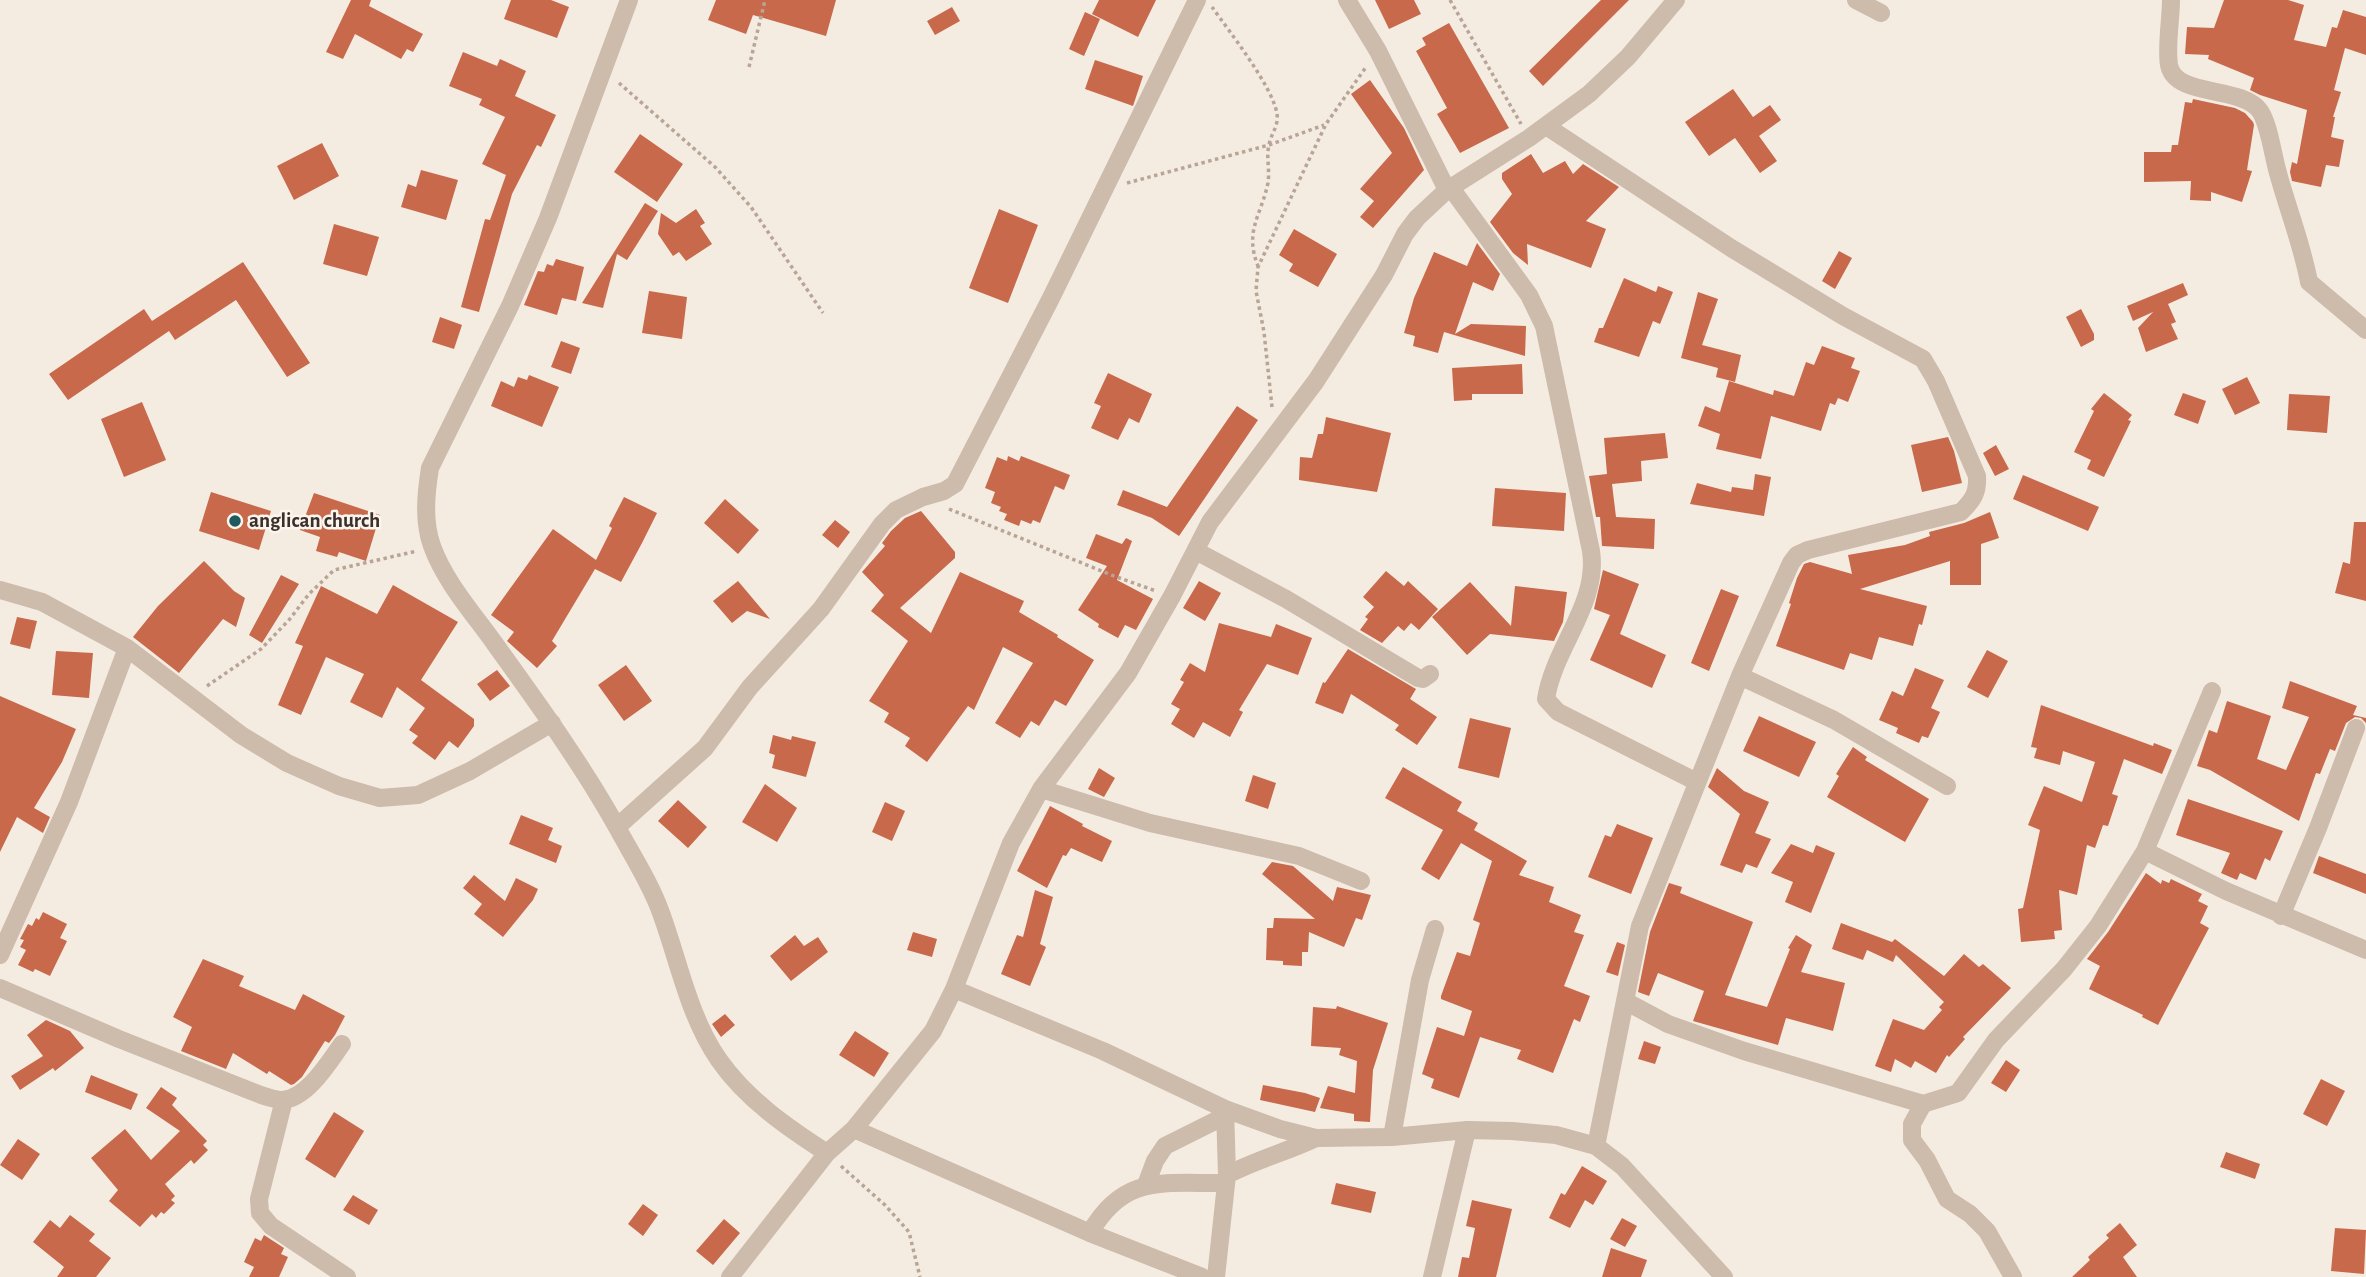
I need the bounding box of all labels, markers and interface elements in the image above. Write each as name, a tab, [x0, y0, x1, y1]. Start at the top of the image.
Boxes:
place label: anglican church	[249, 508, 380, 534]
marker: anglican church	[227, 513, 243, 529]

